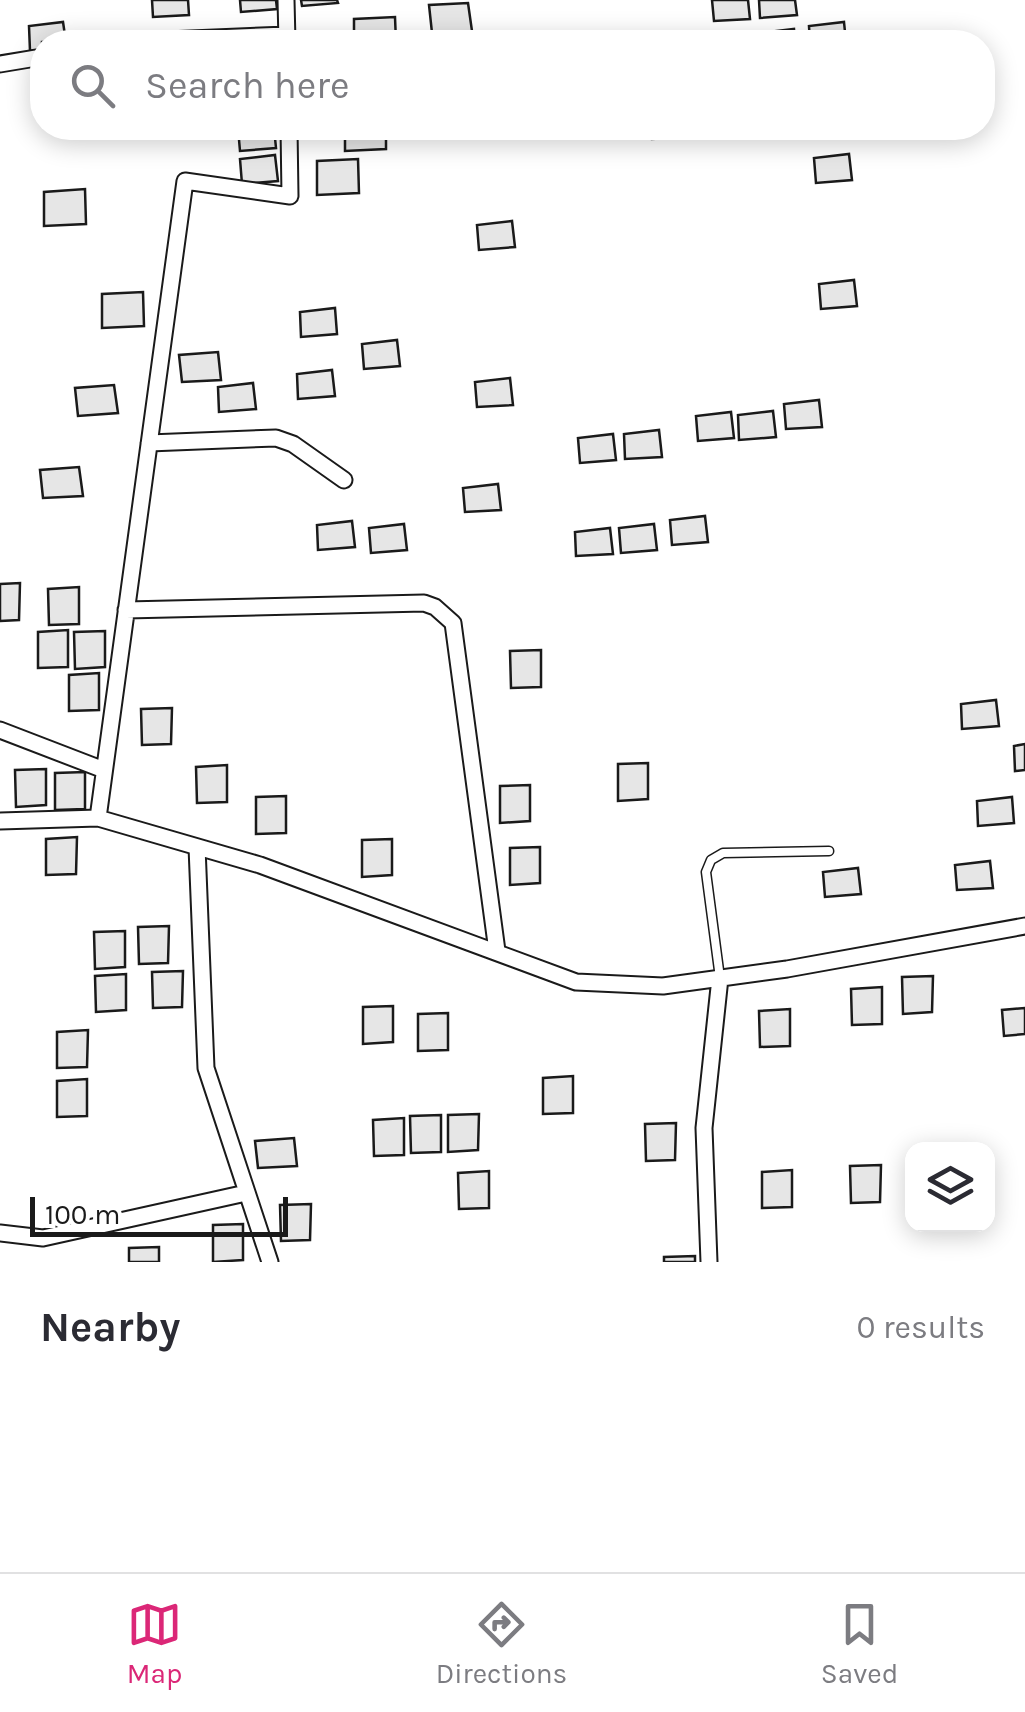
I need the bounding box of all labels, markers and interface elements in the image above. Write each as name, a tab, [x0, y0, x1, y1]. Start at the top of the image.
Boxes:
search box	[30, 30, 995, 140]
icon: search	[65, 58, 120, 113]
text: Search here	[145, 63, 349, 108]
map controls	[905, 1142, 995, 1232]
button: layers	[905, 1142, 995, 1232]
scale bar	[30, 1192, 288, 1236]
text: 100 m	[45, 1198, 120, 1231]
text: Nearby	[40, 1302, 180, 1352]
text: 0 results	[856, 1309, 985, 1346]
tab: Map	[127, 1597, 182, 1690]
tab: Directions	[436, 1597, 567, 1690]
tab: Saved	[821, 1597, 898, 1690]

